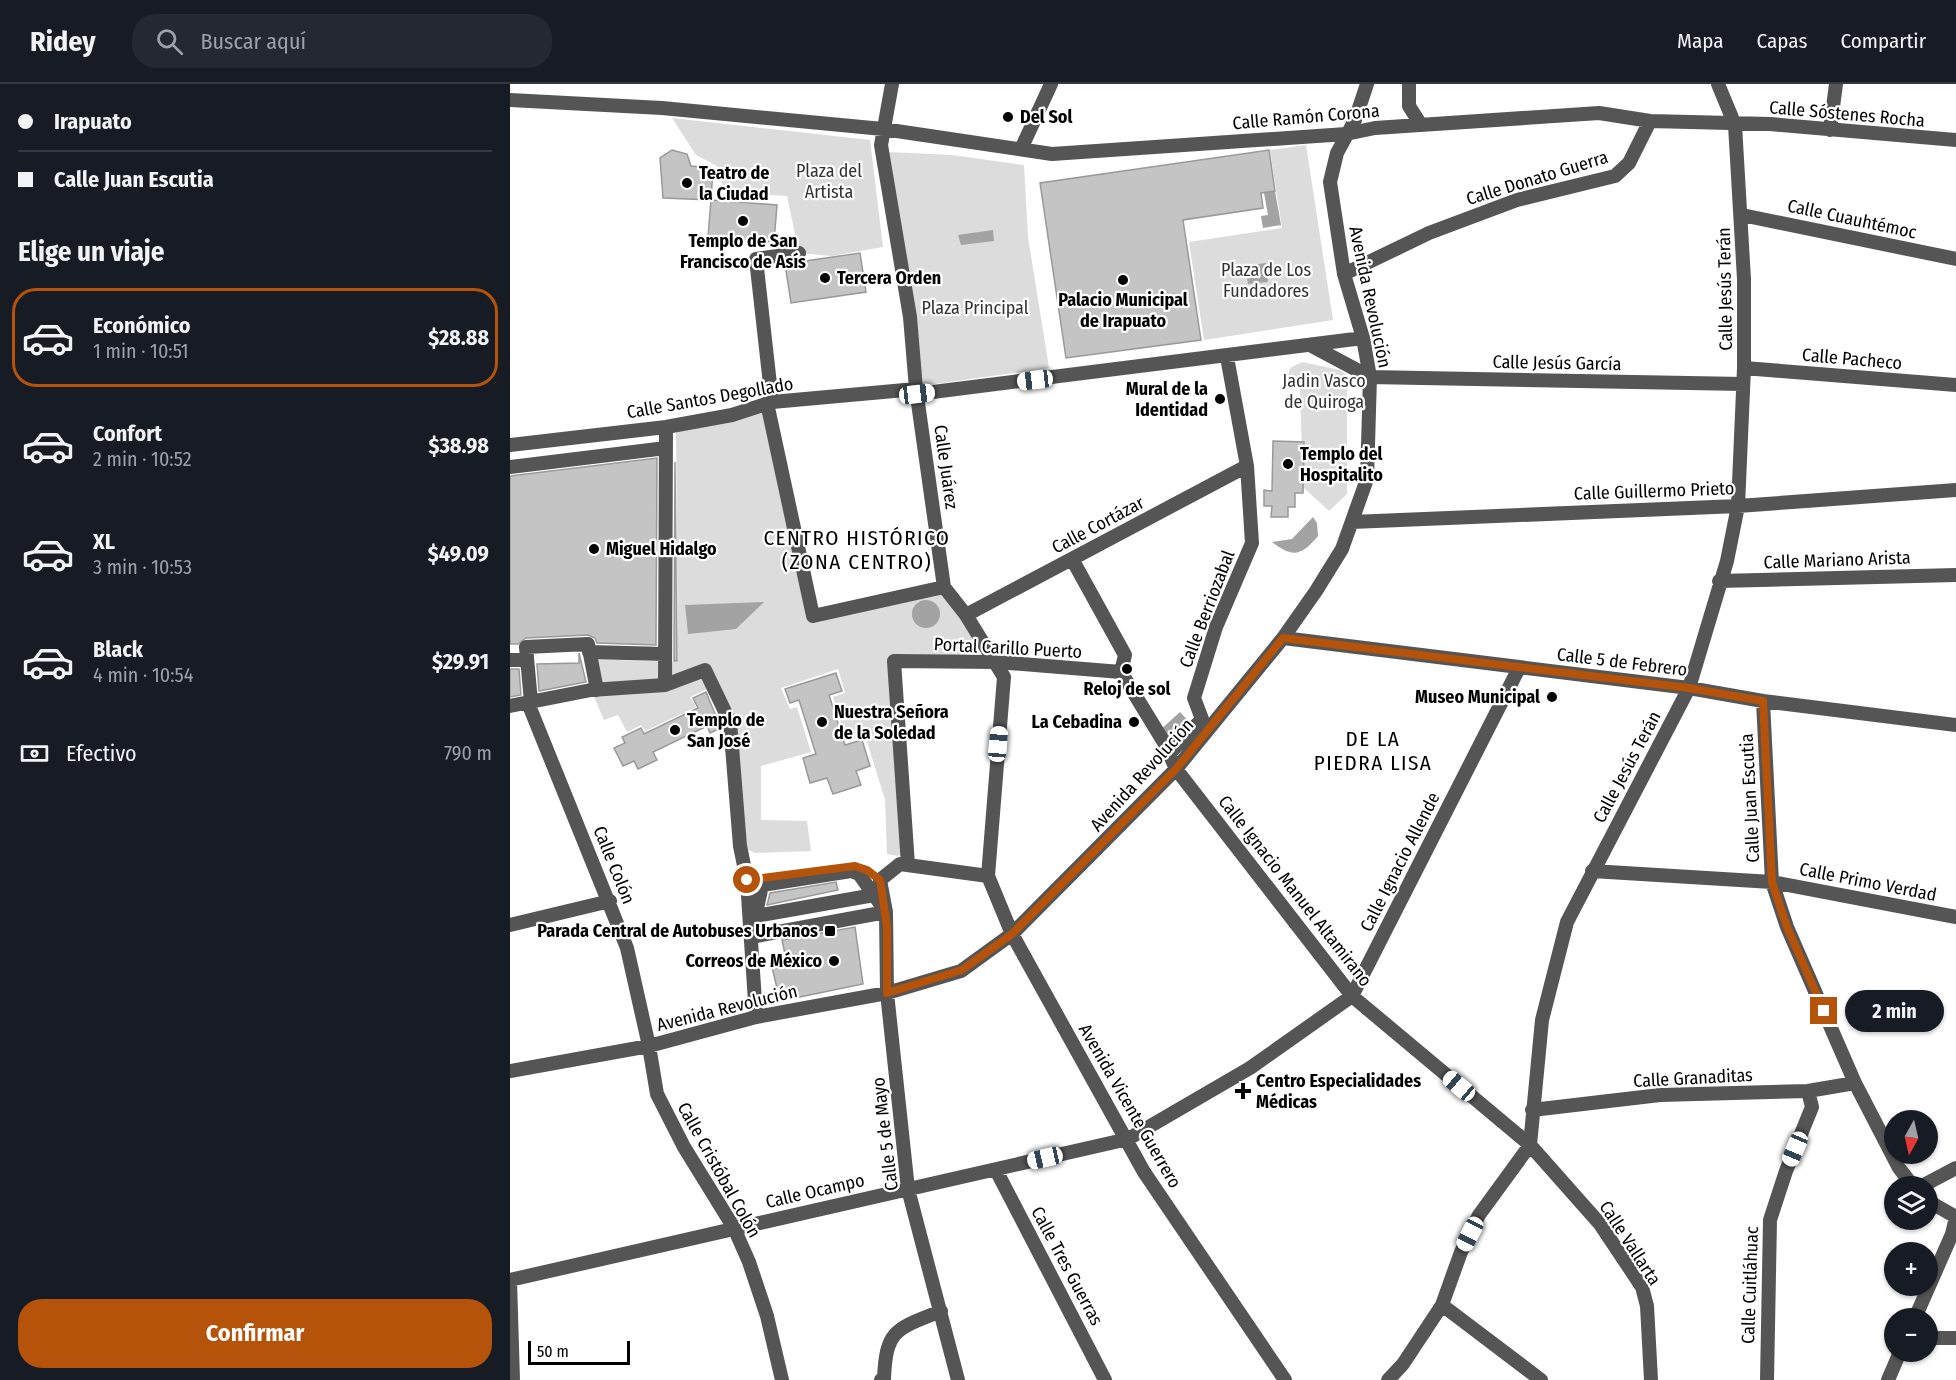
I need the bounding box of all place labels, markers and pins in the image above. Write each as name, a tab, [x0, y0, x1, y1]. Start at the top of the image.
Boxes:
place label: Del Sol	[1020, 106, 1072, 128]
marker: Del Sol	[1001, 110, 1015, 124]
place label: Teatro de la Ciudad	[699, 162, 769, 205]
marker: Teatro de la Ciudad	[680, 176, 694, 190]
marker: Templo de San Francisco de Asís	[736, 214, 750, 228]
place label: Templo de San Francisco de Asís	[680, 230, 806, 273]
place label: Tercera Orden	[837, 267, 941, 289]
marker: Tercera Orden	[818, 271, 832, 285]
marker: Palacio Municipal de Irapuato	[1116, 273, 1130, 287]
place label: Palacio Municipal de Irapuato	[1058, 289, 1188, 332]
place label: Mural de la Identidad	[1126, 378, 1208, 421]
marker: Mural de la Identidad	[1213, 392, 1227, 406]
place label: Templo del Hospitalito	[1300, 443, 1383, 486]
marker: Templo del Hospitalito	[1281, 457, 1295, 471]
place label: Miguel Hidalgo	[606, 538, 717, 560]
marker: Miguel Hidalgo	[587, 542, 601, 556]
marker: Reloj de sol	[1120, 662, 1134, 676]
place label: Reloj de sol	[1084, 678, 1171, 700]
place label: Museo Municipal	[1415, 686, 1540, 708]
marker: Museo Municipal	[1545, 690, 1559, 704]
place label: Nuestra Señora de la Soledad	[834, 701, 949, 744]
place label: Templo de San José	[687, 709, 765, 752]
place label: La Cebadina	[1031, 711, 1122, 733]
marker: Nuestra Señora de la Soledad	[815, 715, 829, 729]
marker: La Cebadina	[1127, 715, 1141, 729]
marker: Templo de San José	[668, 723, 682, 737]
place label: Parada Central de Autobuses Urbanos	[537, 920, 818, 942]
marker: Parada Central de Autobuses Urbanos	[823, 924, 837, 938]
place label: Correos de México	[686, 950, 822, 972]
marker: Correos de México	[827, 954, 841, 968]
place label: Centro Especialidades Médicas	[1256, 1070, 1421, 1113]
marker: Centro Especialidades Médicas	[1234, 1082, 1252, 1100]

